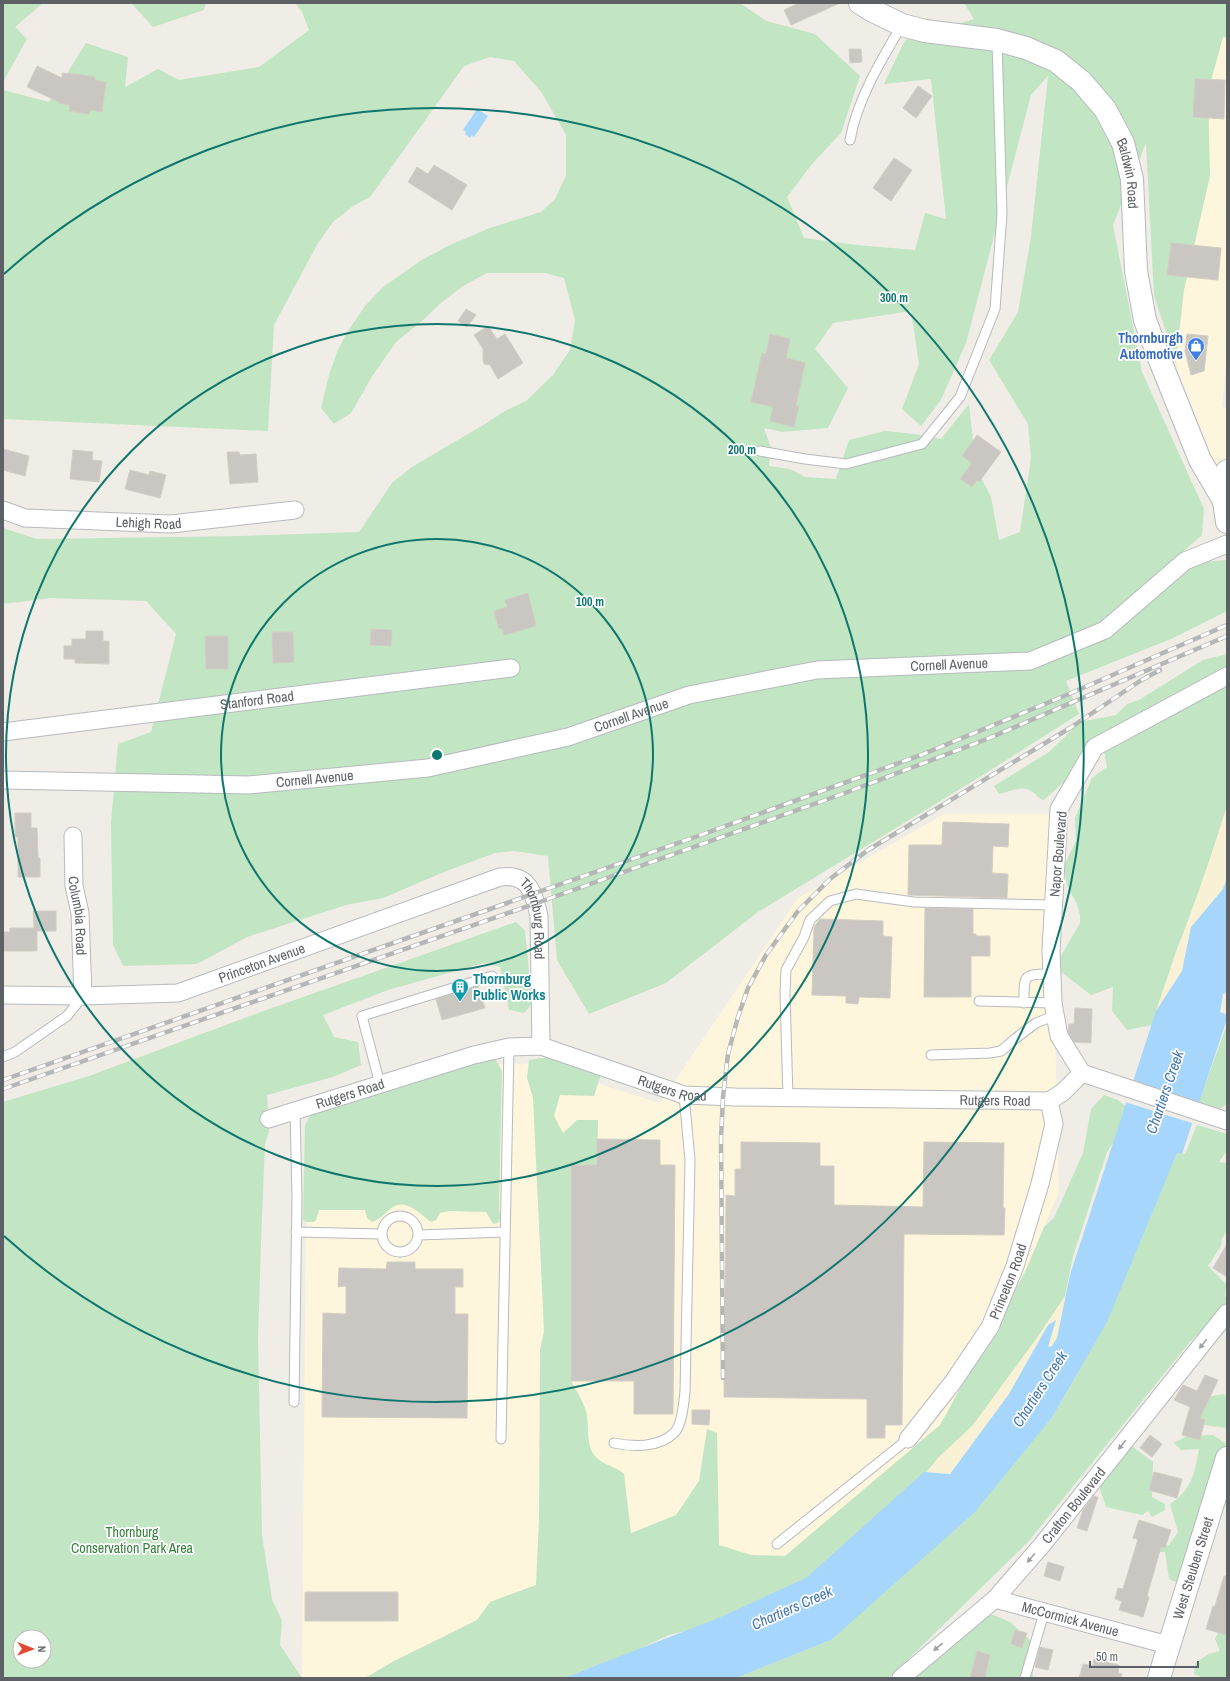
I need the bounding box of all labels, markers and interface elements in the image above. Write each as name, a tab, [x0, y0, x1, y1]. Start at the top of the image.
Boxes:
street label: Baldwin Road	[1113, 135, 1142, 209]
text: 300 m	[880, 290, 908, 306]
place label: Thornburgh Automotive	[1118, 329, 1183, 363]
shop icon: Thornburgh Automotive	[1186, 336, 1206, 361]
text: 200 m	[728, 442, 756, 458]
street label: Lehigh Road	[115, 513, 182, 533]
text: 100 m	[576, 594, 604, 610]
street label: Cornell Avenue	[910, 654, 988, 675]
street label: Stanford Road	[219, 686, 295, 714]
street label: Cornell Avenue	[591, 694, 671, 736]
centre of rings	[430, 748, 444, 762]
street label: Cornell Avenue	[275, 766, 354, 791]
street label: Napor Boulevard	[1045, 810, 1071, 898]
street label: Thornburg Road	[516, 874, 549, 959]
street label: Columbia Road	[65, 876, 91, 956]
street label: Princeton Avenue	[216, 939, 307, 987]
place label: Thornburg Public Works	[473, 970, 546, 1004]
building icon: Thornburg Public Works	[450, 977, 470, 1002]
water label: Chartiers Creek	[1140, 1047, 1189, 1136]
street label: Rutgers Road	[635, 1071, 707, 1105]
street label: Rutgers Road	[314, 1075, 387, 1113]
street label: Rutgers Road	[960, 1091, 1031, 1110]
street label: Princeton Road	[985, 1241, 1030, 1322]
one-way arrow	[1198, 1338, 1207, 1349]
water label: Chartiers Creek	[1007, 1346, 1072, 1431]
one-way arrow	[1117, 1440, 1126, 1451]
street label: Crafton Boulevard	[1038, 1464, 1109, 1547]
street label: West Steuben Street	[1169, 1515, 1217, 1621]
park label: Thornburg Conservation Park Area	[71, 1523, 194, 1557]
one-way arrow	[1027, 1552, 1036, 1563]
water label: Chartiers Creek	[748, 1580, 836, 1635]
street label: McCormick Avenue	[1020, 1598, 1121, 1641]
north arrow	[12, 1629, 52, 1669]
one-way arrow	[932, 1643, 943, 1652]
scale bar	[1090, 1643, 1198, 1669]
text: N	[35, 1646, 49, 1653]
text: 50 m	[1096, 1649, 1118, 1665]

